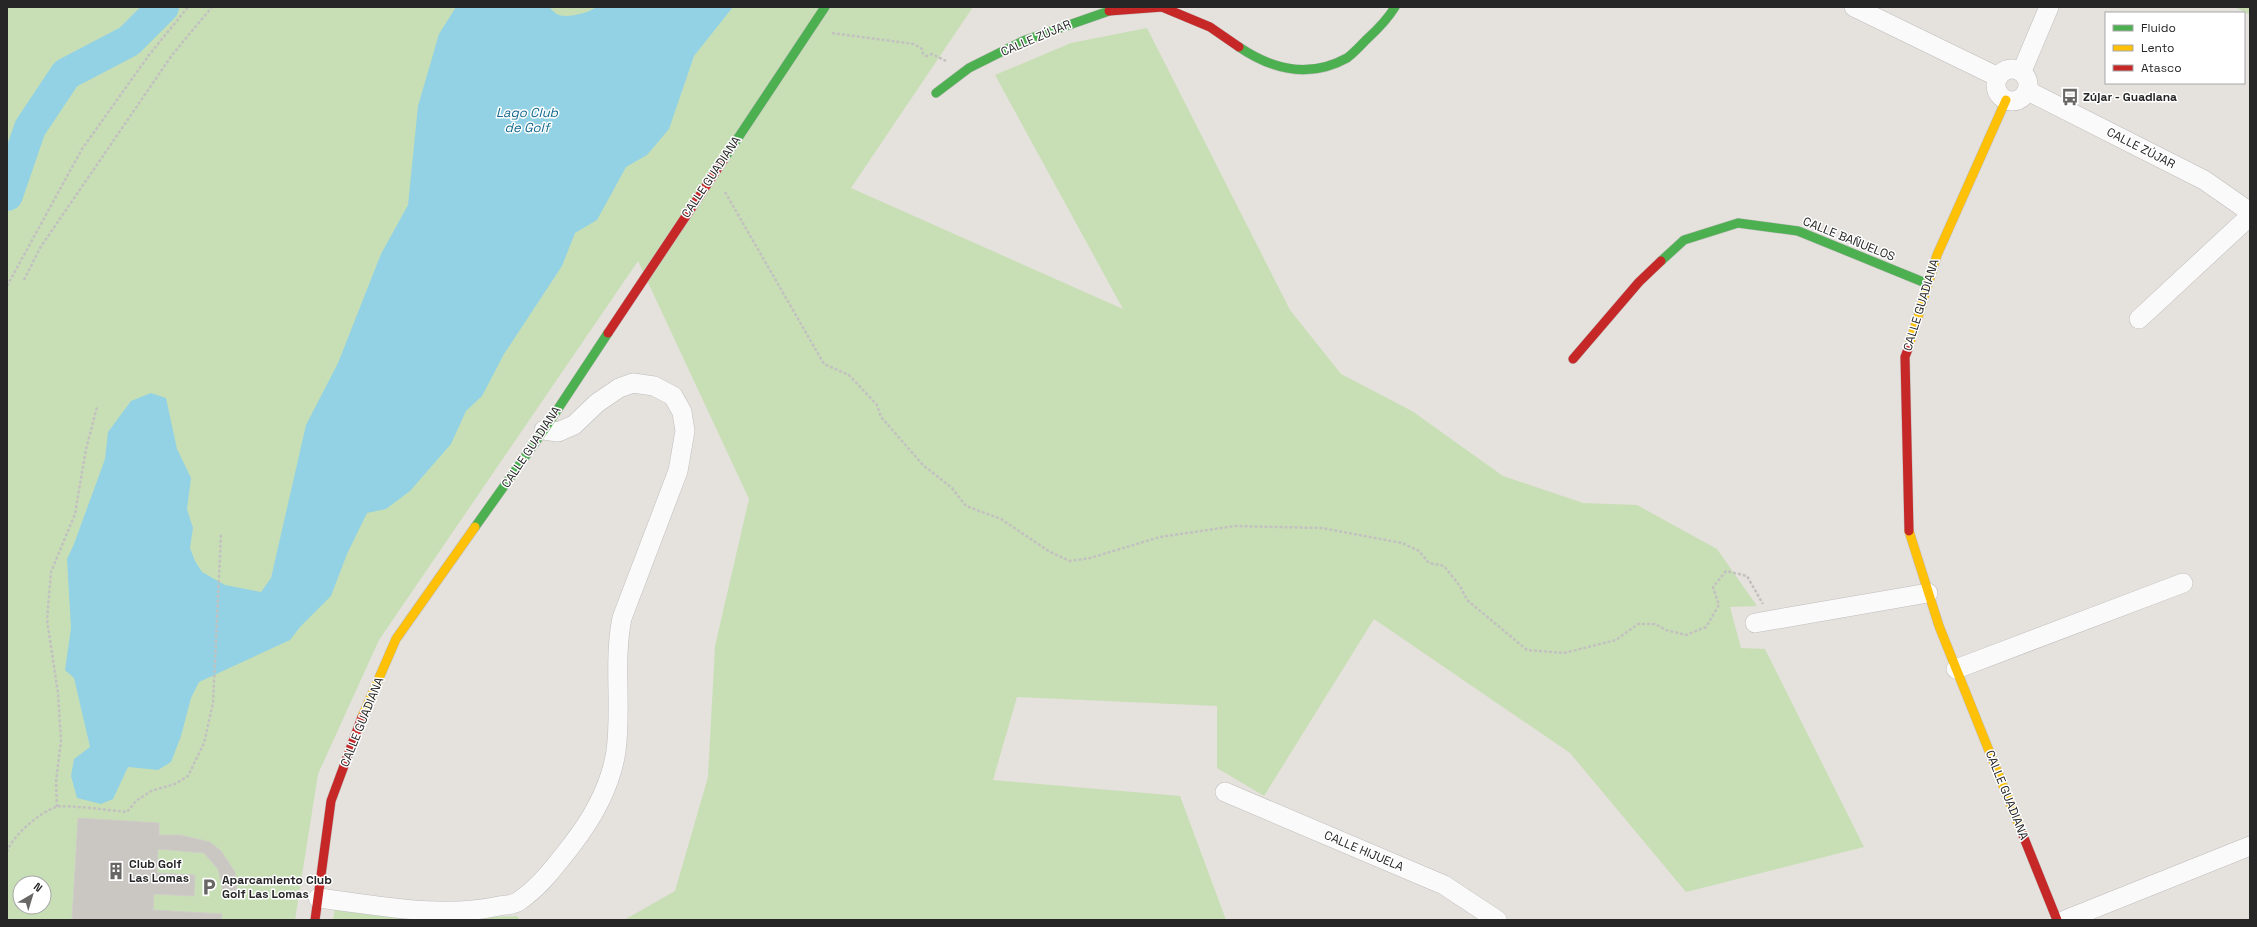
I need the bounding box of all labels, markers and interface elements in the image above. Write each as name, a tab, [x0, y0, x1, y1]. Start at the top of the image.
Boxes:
legend	[2105, 12, 2245, 84]
street label: CALLE ZÚJAR	[998, 16, 1074, 60]
text: Fluido	[2141, 20, 2176, 36]
text: Lento	[2141, 40, 2175, 56]
text: Atasco	[2141, 60, 2182, 76]
bus stop icon: Zújar - Guadiana	[2060, 87, 2080, 107]
place label: Zújar - Guadiana	[2083, 89, 2177, 105]
water label: Lago Club de Golf	[496, 104, 559, 136]
street label: CALLE ZÚJAR	[2104, 124, 2178, 172]
street label: CALLE GUADIANA	[678, 133, 745, 221]
street label: CALLE BAÑUELOS	[1801, 213, 1897, 265]
street label: CALLE GUADIANA	[1899, 257, 1943, 353]
street label: CALLE GUADIANA	[498, 403, 565, 491]
street label: CALLE GUADIANA	[337, 674, 387, 769]
street label: CALLE GUADIANA	[1982, 748, 2032, 843]
street label: CALLE HIJUELA	[1322, 827, 1407, 875]
place label: Club Golf Las Lomas	[129, 856, 189, 886]
building icon: Club Golf Las Lomas	[106, 861, 126, 881]
place label: Aparcamiento Club Golf Las Lomas	[222, 872, 332, 902]
north arrow	[12, 875, 52, 915]
parking icon: Aparcamiento Club Golf Las Lomas	[199, 877, 219, 897]
text: N	[31, 879, 45, 895]

